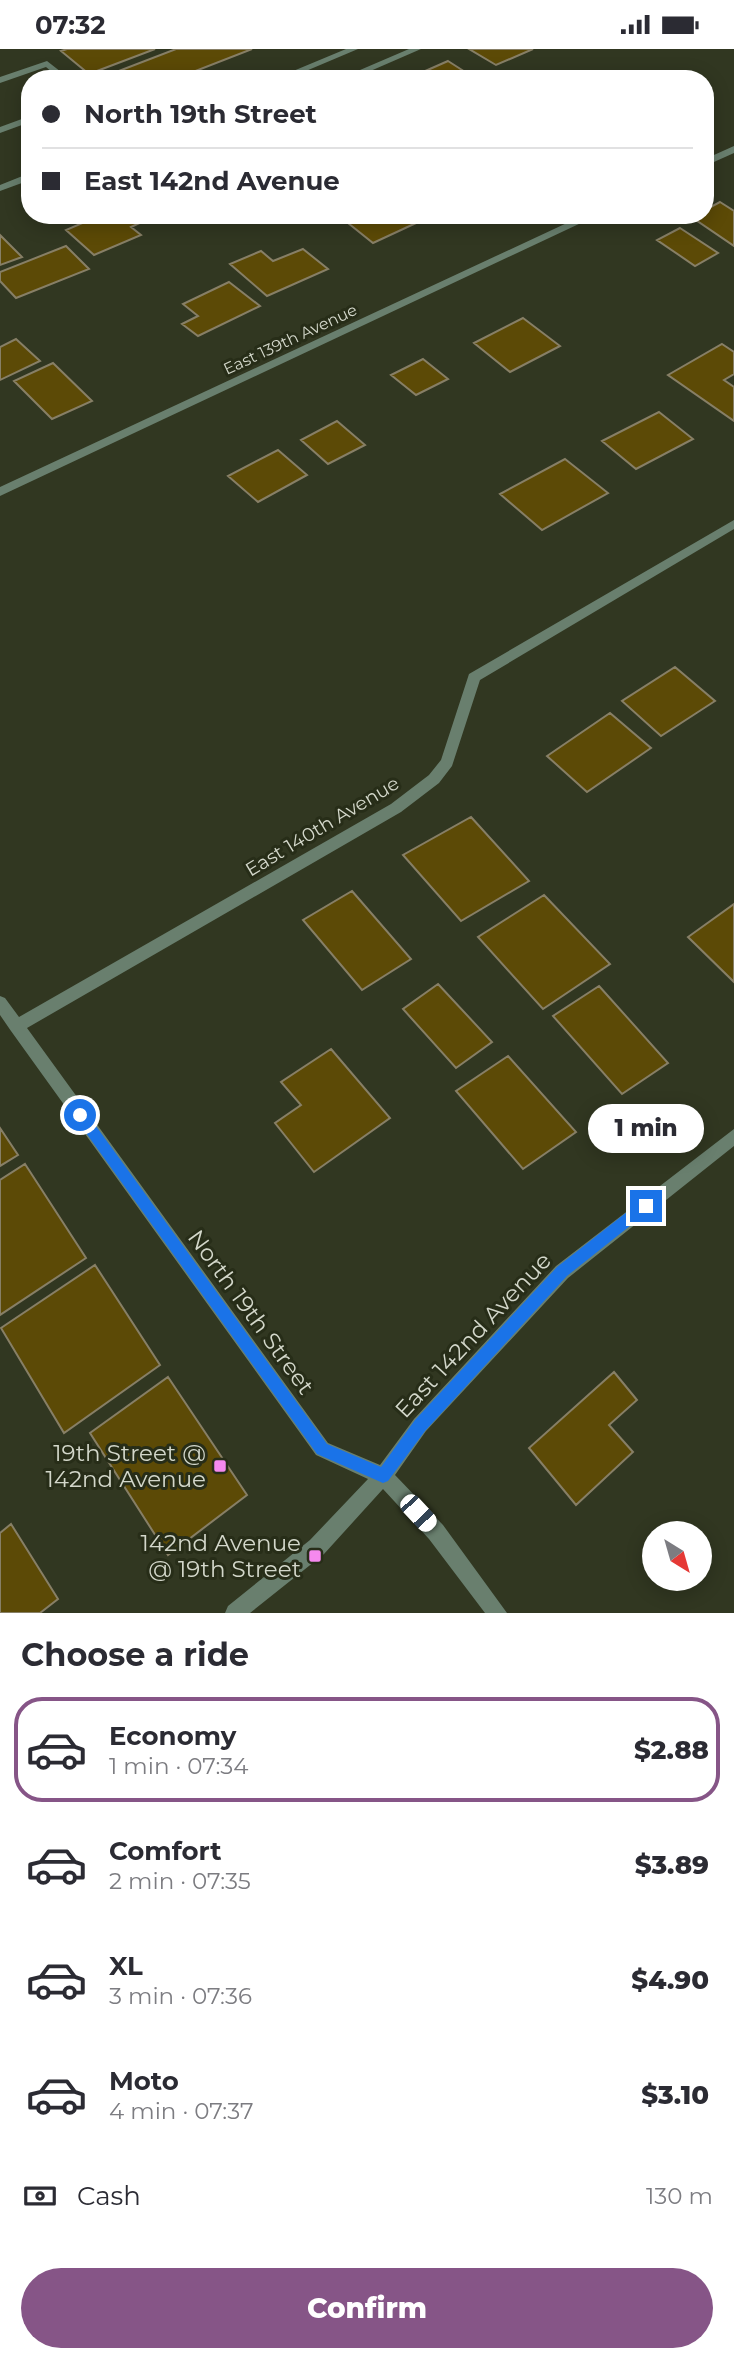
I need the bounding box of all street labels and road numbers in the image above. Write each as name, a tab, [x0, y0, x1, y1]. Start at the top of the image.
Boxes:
street label: East 139th Avenue	[220, 300, 360, 379]
street label: East 140th Avenue	[241, 771, 403, 881]
street label: North 19th Street	[182, 1224, 320, 1400]
street label: East 142nd Avenue	[389, 1247, 557, 1423]

